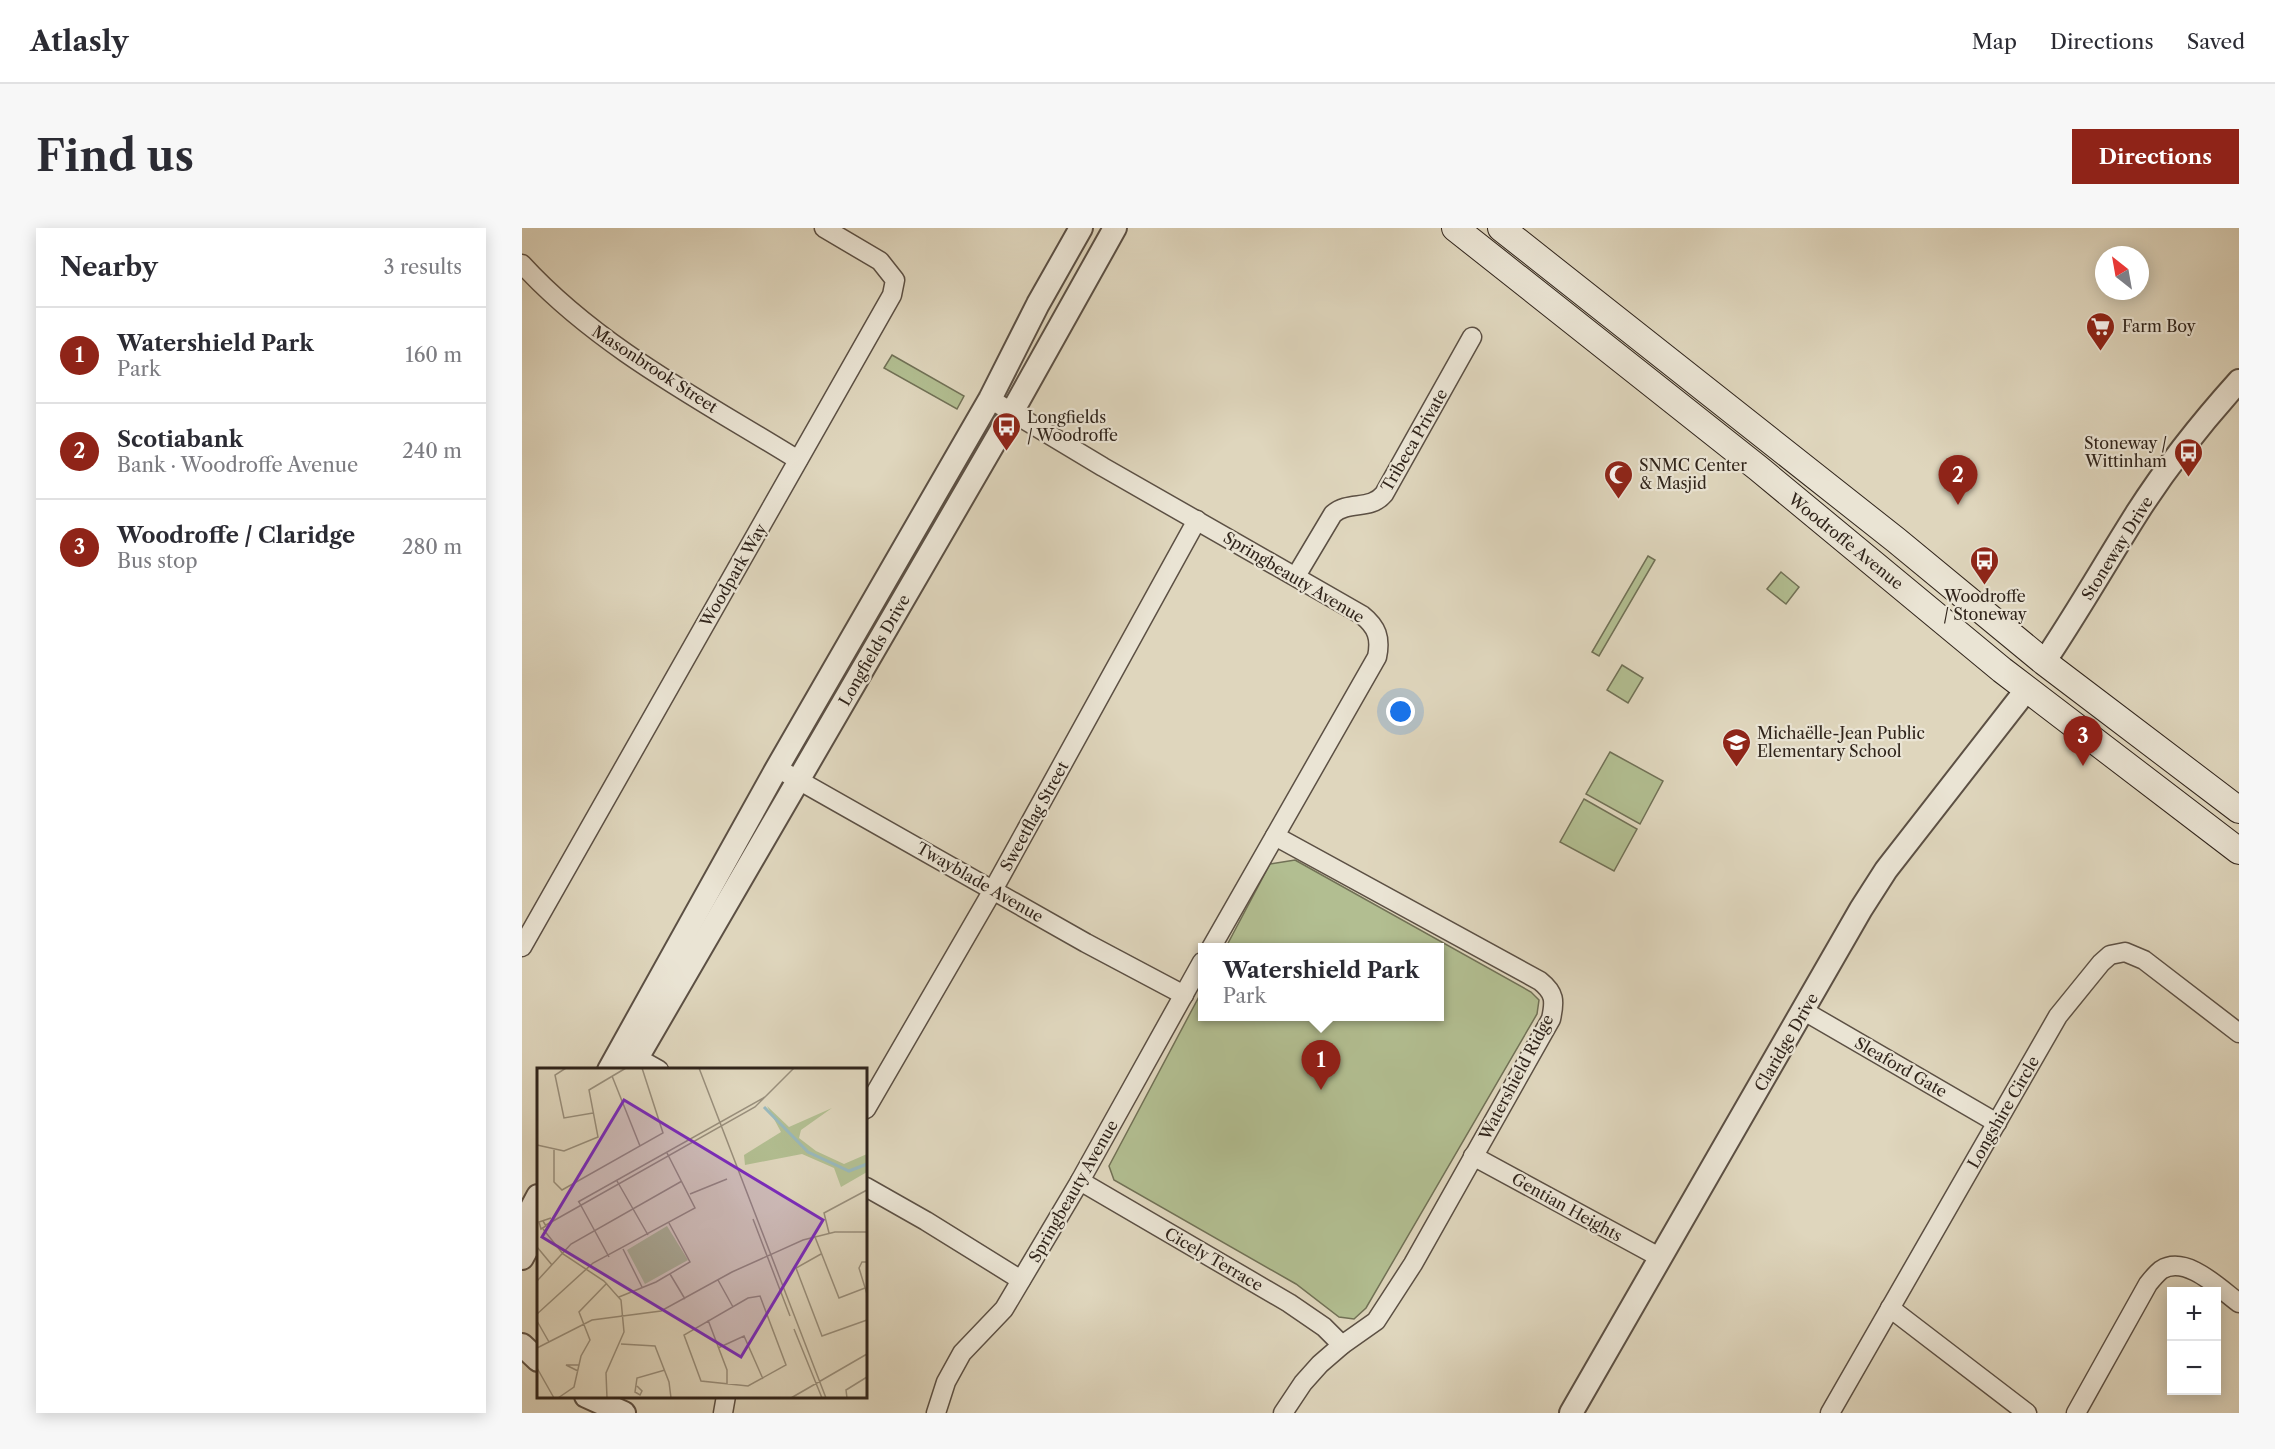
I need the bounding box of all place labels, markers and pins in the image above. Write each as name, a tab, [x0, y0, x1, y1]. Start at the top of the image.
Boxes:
supermarket icon: Farm Boy	[2085, 310, 2117, 352]
place label: Farm Boy	[2122, 316, 2197, 336]
place label: Longfields / Woodroffe	[1027, 407, 1118, 445]
bus stop icon: Longfields / Woodroffe	[990, 410, 1022, 452]
place label: Stoneway / Wittinham	[2084, 433, 2167, 471]
bus stop icon: Stoneway / Wittinham	[2172, 436, 2204, 478]
place label: SNMC Center & Masjid	[1639, 455, 1747, 493]
pin: 2	[1938, 456, 1978, 505]
mosque icon: SNMC Center & Masjid	[1602, 458, 1634, 500]
bus stop icon: Woodroffe / Stoneway	[1969, 544, 2001, 586]
place label: Woodroffe / Stoneway	[1943, 586, 2028, 624]
pin: 3	[2064, 716, 2102, 766]
place label: Michaëlle-Jean Public Elementary School	[1757, 723, 1925, 761]
school or university icon: Michaëlle-Jean Public Elementary School	[1720, 726, 1752, 768]
pin: 1	[1302, 1040, 1340, 1090]

